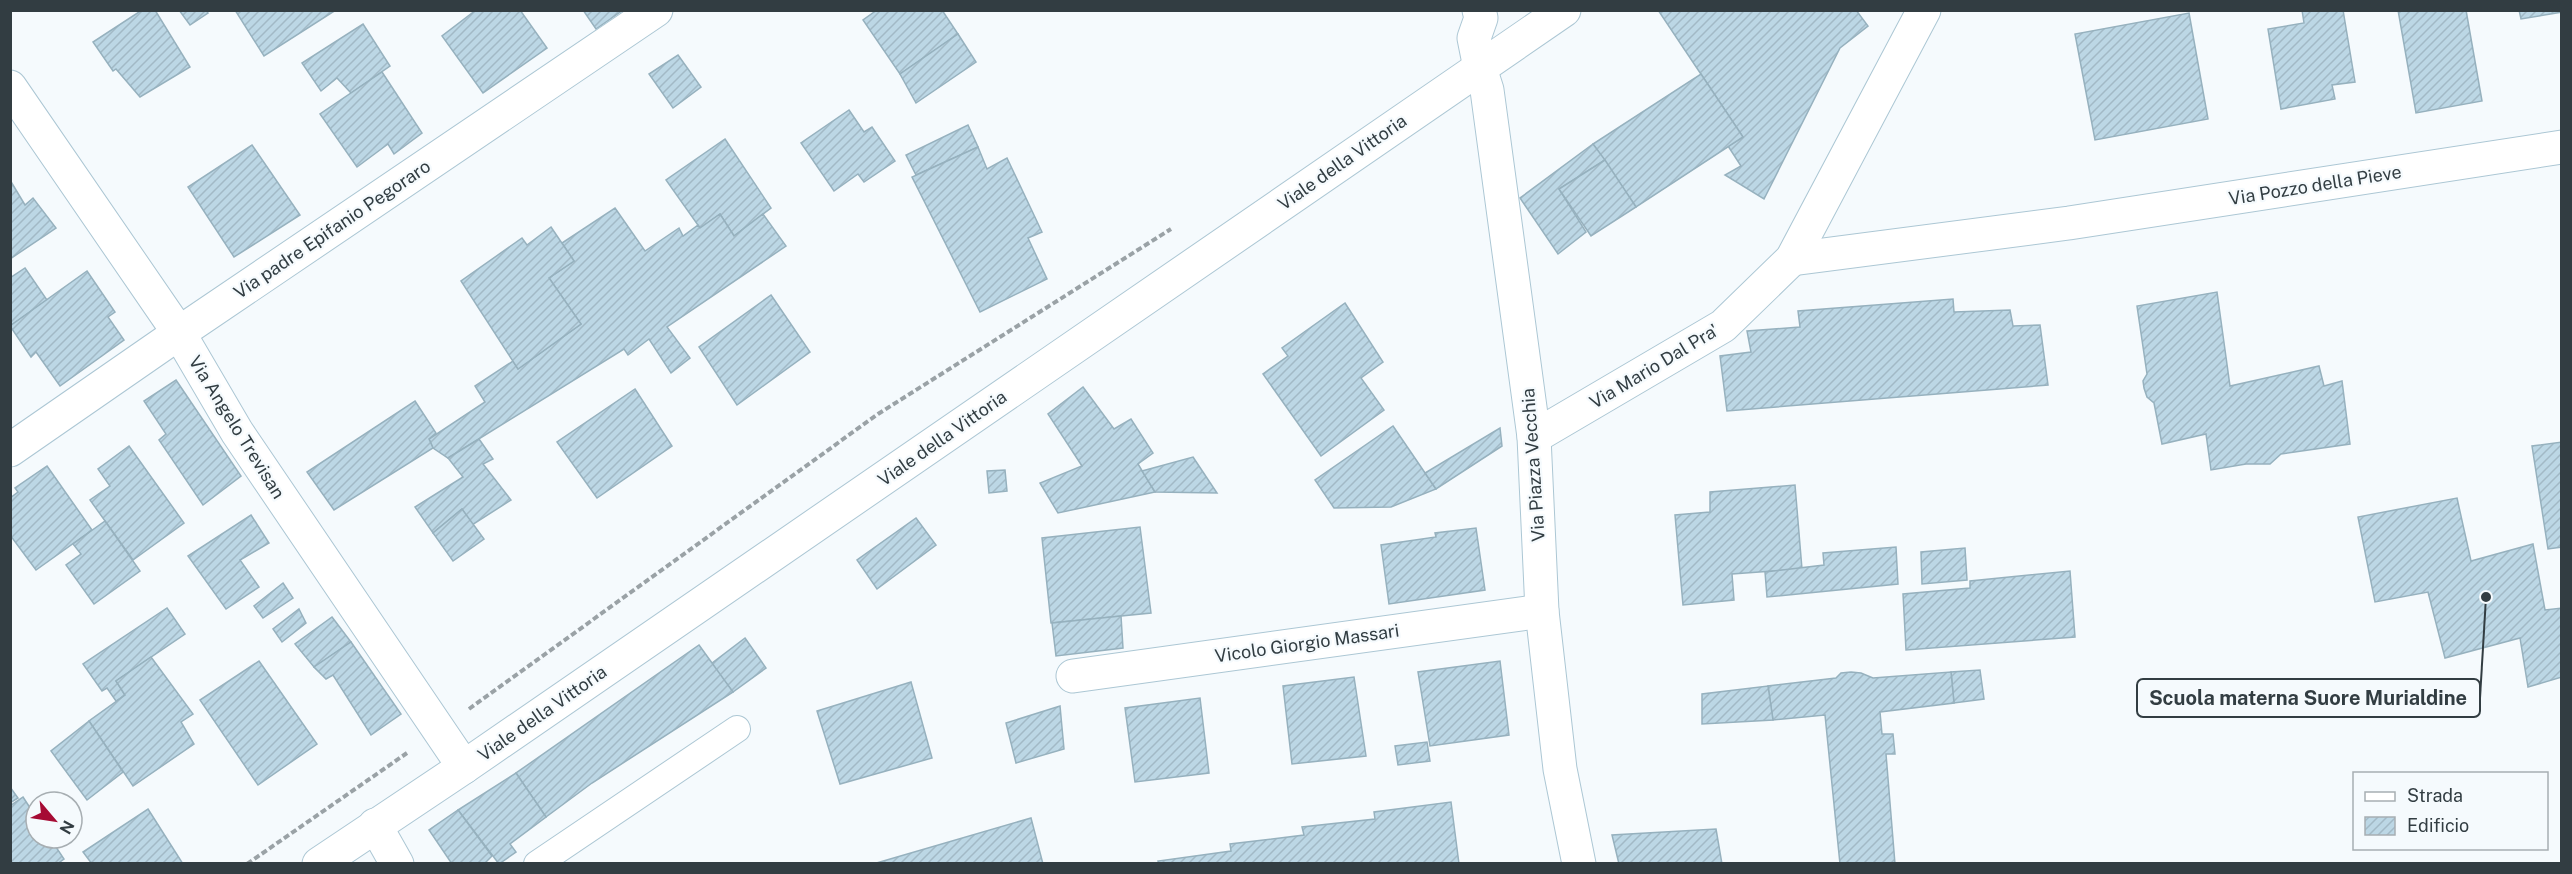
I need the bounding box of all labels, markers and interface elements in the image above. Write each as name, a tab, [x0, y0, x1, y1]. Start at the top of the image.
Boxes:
street label: Viale della Vittoria	[1274, 110, 1410, 214]
street label: Via padre Epifanio Pegoraro	[230, 155, 434, 303]
street label: Via Pozzo della Pieve	[2227, 161, 2403, 209]
street label: Via Mario Dal Pra'	[1586, 319, 1722, 413]
street label: Via Angelo Trevisan	[184, 352, 290, 502]
street label: Viale della Vittoria	[874, 386, 1010, 490]
street label: Via Piazza Vecchia	[1517, 388, 1549, 542]
street label: Vicolo Giorgio Massari	[1213, 620, 1401, 666]
street label: Viale della Vittoria	[474, 661, 610, 765]
callout: Scuola materna Suore Murialdine	[2137, 679, 2480, 717]
text: Scuola materna Suore Murialdine	[2149, 686, 2467, 710]
legend	[2353, 772, 2548, 850]
text: Strada	[2407, 785, 2463, 806]
north arrow	[24, 790, 84, 850]
text: Edificio	[2407, 815, 2469, 836]
text: N	[55, 817, 78, 837]

